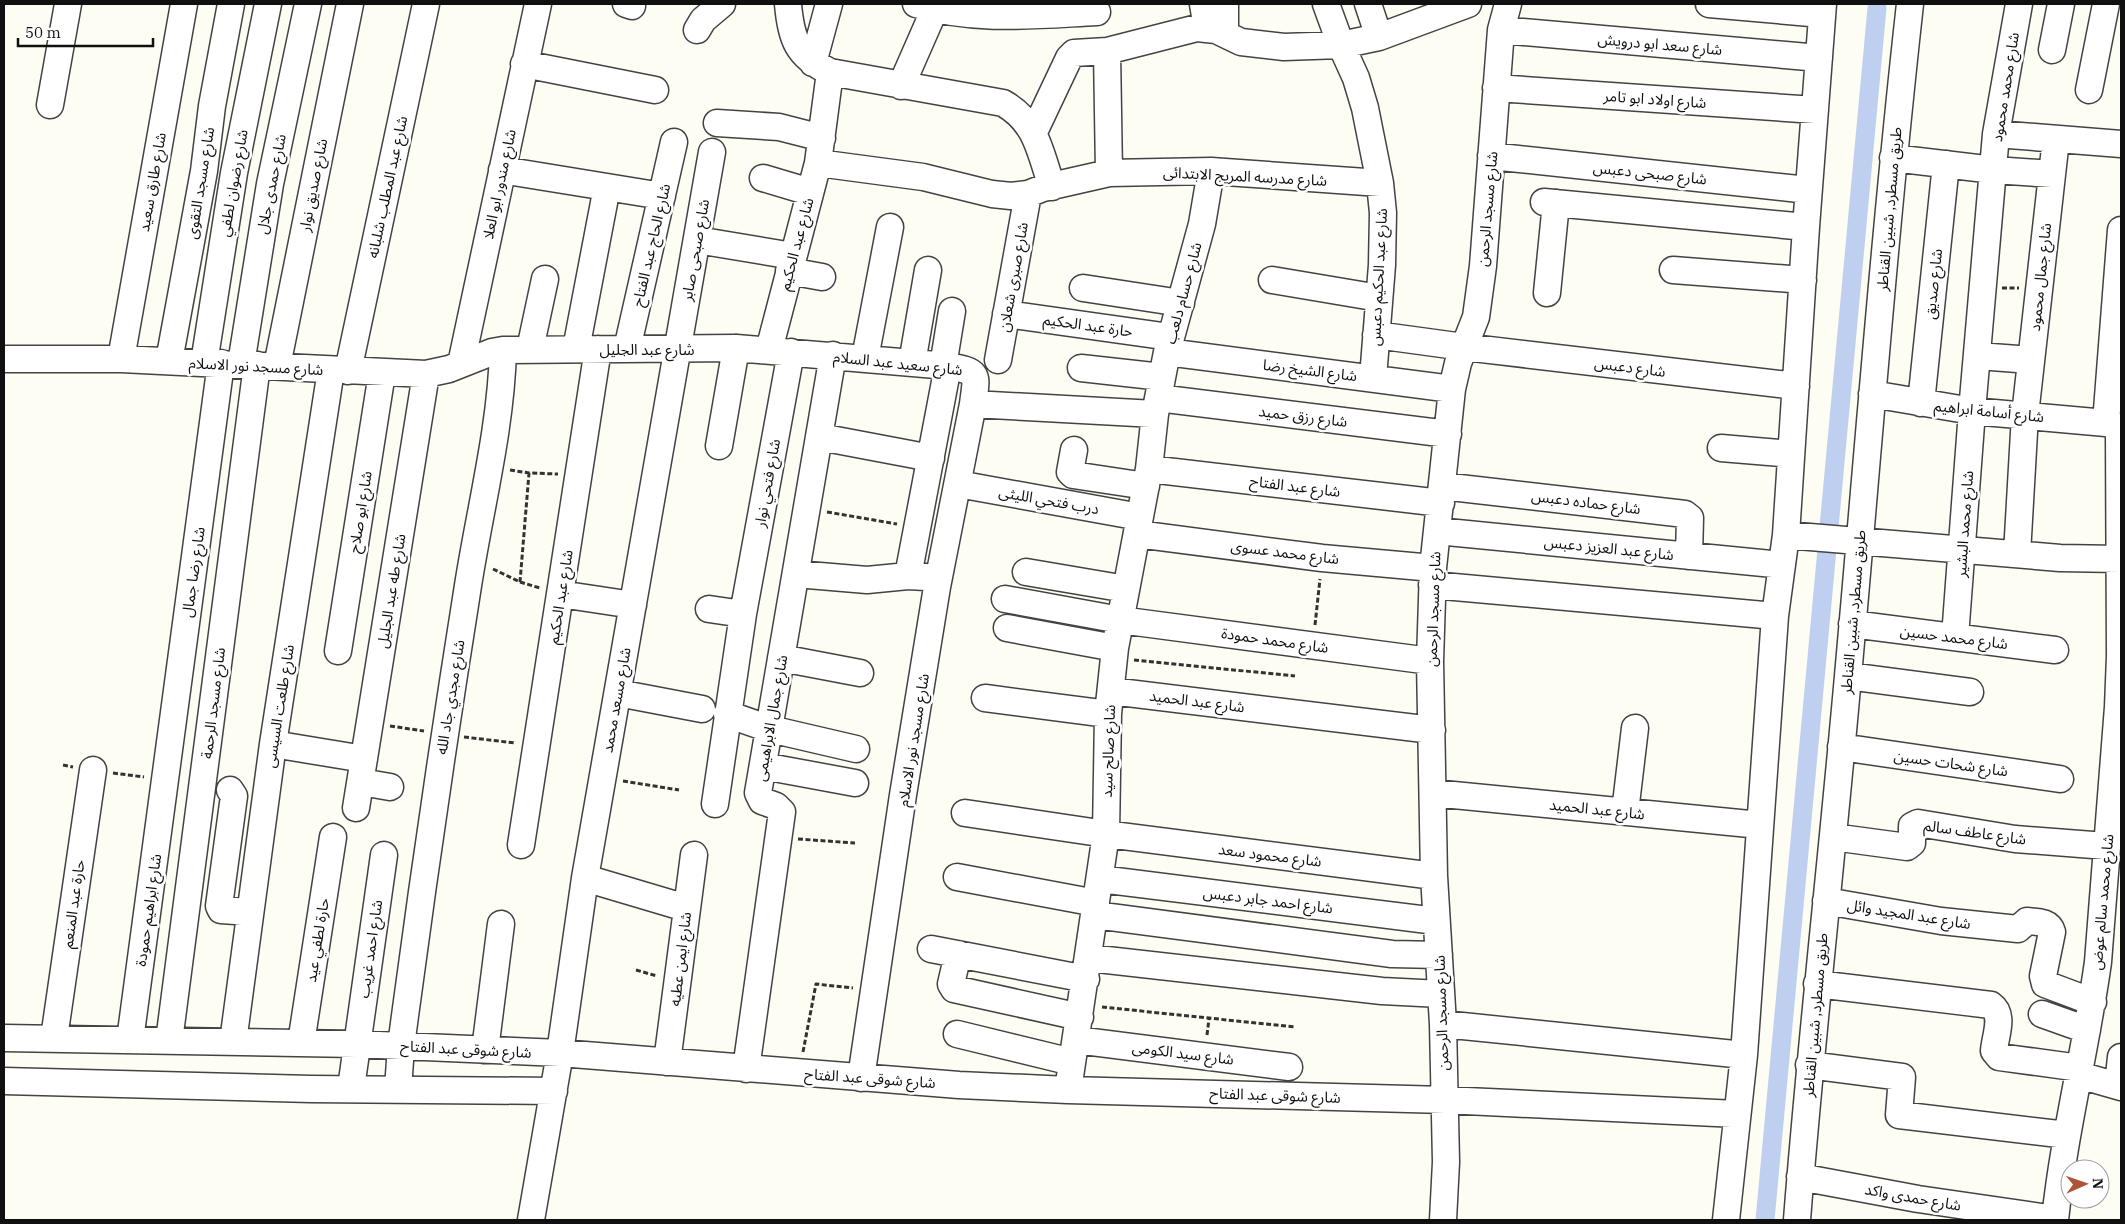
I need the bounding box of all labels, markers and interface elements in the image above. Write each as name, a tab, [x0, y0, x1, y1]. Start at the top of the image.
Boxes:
scale bar	[18, 15, 152, 47]
text: 50 m	[25, 23, 61, 42]
street label: شارع سعد ابو درويش	[1597, 29, 1723, 62]
street label: شارع محمد محمود	[1987, 31, 2026, 144]
street label: شارع اولاد ابو تامر	[1602, 86, 1707, 115]
street label: شارع عبد المطلب شلبانه	[363, 114, 414, 261]
street label: شارع مسجد التقوى	[182, 125, 221, 241]
street label: طريق مسطرد, شبين القناطر	[1872, 126, 1907, 293]
street label: شارع مندور ابو العلا	[478, 127, 523, 241]
street label: شارع رضوان لطفي	[214, 128, 255, 239]
street label: شارع طارق سعيد	[134, 131, 173, 234]
street label: شارع حمدى جلال	[252, 132, 293, 236]
street label: شارع صديق نوار	[294, 137, 334, 235]
street label: شارع مسجد الرحمن	[1472, 150, 1505, 268]
street label: شارع صبحى دعبس	[1592, 158, 1708, 191]
street label: شارع مدرسه المريج الابتدائى	[1162, 162, 1328, 193]
street label: شارع الحاج عبد الفتاح	[628, 181, 677, 309]
street label: شارع عبد الحكيم	[774, 195, 820, 293]
street label: شارع صبحى صابر	[676, 197, 716, 304]
street label: شارع عبد الحكيم دعبس	[1365, 207, 1394, 347]
street label: شارع صبرى شعلان	[994, 220, 1035, 334]
street label: شارع جمال محمود	[2025, 222, 2058, 332]
street label: شارع حسام دلعب	[1160, 240, 1209, 347]
street label: شارع صديق	[1920, 248, 1949, 321]
street label: حارة عبد الحكيم	[1042, 309, 1134, 343]
street label: شارع عبد الجليل	[600, 340, 695, 362]
street label: شارع سعيد عبد السلام	[832, 347, 964, 382]
street label: شارع مسجد نور الاسلام	[188, 353, 324, 382]
street label: شارع دعبس	[1593, 353, 1667, 384]
street label: شارع الشيخ رضا	[1261, 355, 1358, 388]
street label: شارع أسامة ابراهيم	[1933, 396, 2045, 429]
street label: شارع رزق حميد	[1257, 401, 1349, 434]
street label: شارع فتحي نوار	[750, 437, 787, 530]
street label: شارع ابو صلاح	[344, 469, 379, 555]
street label: شارع محمد البشير	[1951, 470, 1980, 579]
street label: شارع عبد الفتاح	[1248, 471, 1342, 504]
street label: درب فتحي الليثى	[997, 482, 1101, 521]
street label: شارع حماده دعبس	[1530, 486, 1642, 521]
street label: شارع رضا جمال	[177, 525, 212, 619]
street label: طريق مسطرد, شبين القناطر	[1836, 529, 1871, 696]
street label: شارع طه عبد الجليل	[373, 532, 412, 650]
street label: شارع عبد العزيز دعبس	[1543, 532, 1675, 567]
street label: شارع محمد عسوى	[1229, 536, 1341, 571]
street label: شارع عبد الحكيم	[543, 548, 580, 646]
street label: شارع مسجد الرحمن	[1421, 551, 1448, 667]
street label: شارع محمد حسين	[1899, 621, 2009, 656]
street label: شارع محمد حمودة	[1220, 623, 1330, 660]
street label: شارع مجدي جاد الله	[432, 638, 471, 756]
street label: شارع طلعت السيسى	[260, 643, 301, 770]
street label: شارع مسجد الرحمة	[197, 646, 232, 760]
street label: شارع مسعد محمد	[597, 646, 638, 755]
street label: شارع جمال الابراهيمى	[751, 653, 794, 783]
street label: شارع مسجد نور الاسلام	[893, 672, 936, 809]
street label: شارع عبد الحميد	[1148, 686, 1246, 719]
street label: شارع صالح سيد	[1097, 704, 1122, 798]
street label: شارع شحات حسين	[1892, 746, 2009, 783]
street label: شارع عبد الحميد	[1548, 795, 1646, 826]
street label: شارع عاطف سالم	[1922, 815, 2028, 852]
street label: شارع محمد سالم عوض	[2087, 833, 2120, 971]
street label: شارع محمود سعد	[1217, 839, 1323, 874]
street label: شارع ابراهيم حمودة	[131, 852, 168, 968]
street label: حارة عبد المنعم	[57, 858, 91, 950]
street label: شارع احمد جابر دعبس	[1202, 883, 1334, 920]
street label: شارع عبد المجيد وائل	[1845, 895, 1972, 936]
street label: حارة لطفي عيد	[301, 896, 336, 984]
street label: شارع احمد غريب	[354, 898, 389, 1000]
street label: شارع ايمن عطيه	[665, 910, 698, 1008]
street label: طريق مسطرد, شبين القناطر	[1798, 932, 1833, 1099]
street label: شارع مسجد الرحمن	[1429, 955, 1456, 1071]
street label: شارع شوقى عبد الفتاح	[400, 1036, 532, 1065]
street label: شارع سيد الكومى	[1131, 1037, 1235, 1072]
street label: شارع شوقى عبد الفتاح	[804, 1064, 936, 1095]
street label: شارع شوقى عبد الفتاح	[1209, 1083, 1341, 1110]
north arrow	[2060, 1159, 2110, 1209]
text: N	[2089, 1178, 2107, 1189]
street label: شارع حمدى واكد	[1863, 1179, 1963, 1218]

